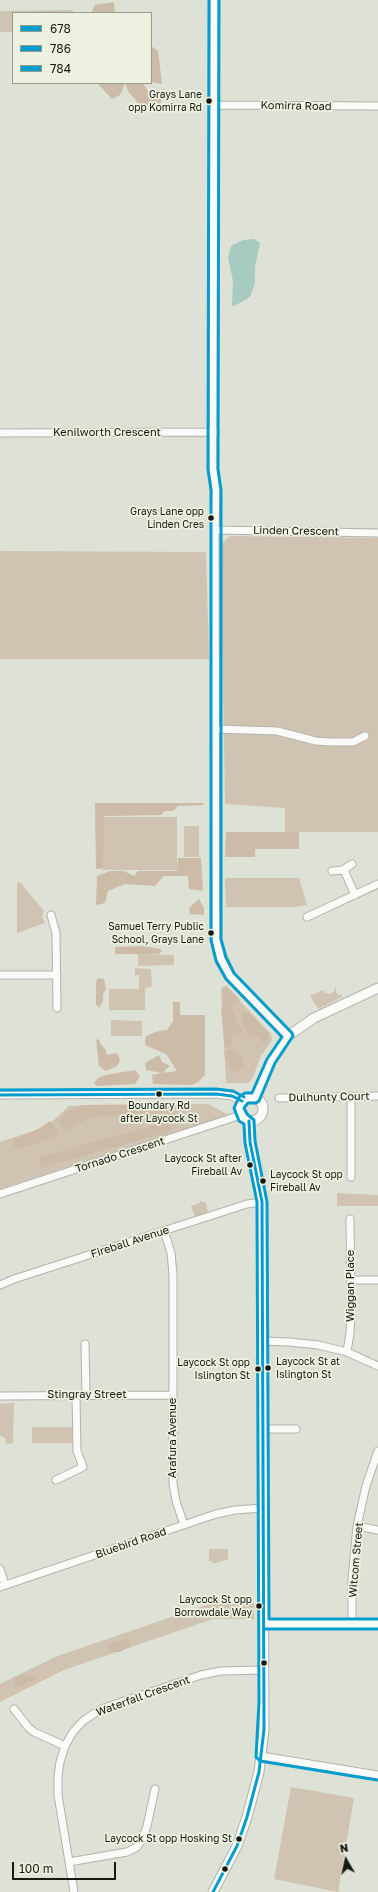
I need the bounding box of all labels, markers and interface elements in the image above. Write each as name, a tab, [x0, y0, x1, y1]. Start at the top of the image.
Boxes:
legend	[12, 12, 152, 84]
text: 678	[50, 21, 71, 36]
text: 786	[50, 41, 71, 56]
text: 784	[50, 61, 71, 76]
place label: Grays Lane opp Komirra Rd	[128, 89, 202, 112]
marker: Grays Lane opp Komirra Rd	[204, 96, 214, 106]
street label: Komirra Road	[260, 99, 332, 113]
street label: Kenilworth Crescent	[53, 426, 161, 440]
place label: Grays Lane opp Linden Cres	[130, 506, 204, 530]
marker: Grays Lane opp Linden Cres	[206, 513, 216, 523]
street label: Linden Crescent	[253, 524, 339, 538]
place label: Samuel Terry Public School, Grays Lane	[108, 921, 204, 944]
marker: Samuel Terry Public School, Grays Lane	[206, 928, 216, 938]
marker: Boundary Rd after Laycock St	[154, 1089, 164, 1099]
street label: Dulhunty Court	[288, 1090, 370, 1104]
place label: Boundary Rd after Laycock St	[120, 1100, 198, 1124]
street label: Tornado Crescent	[74, 1134, 166, 1176]
place label: Laycock St after Fireball Av	[165, 1153, 242, 1176]
marker: Laycock St after Fireball Av	[245, 1160, 255, 1170]
place label: Laycock St opp Fireball Av	[270, 1169, 343, 1192]
marker: Laycock St opp Fireball Av	[258, 1176, 268, 1186]
street label: Fireball Avenue	[89, 1223, 171, 1261]
street label: Wiggan Place	[344, 1250, 358, 1322]
place label: Laycock St at Islington St	[276, 1356, 340, 1380]
place label: Laycock St opp Islington St	[177, 1357, 250, 1380]
marker: Laycock St at Islington St	[263, 1363, 273, 1373]
marker: Laycock St opp Islington St	[253, 1364, 263, 1374]
street label: Stingray Street	[47, 1388, 127, 1402]
street label: Arafura Avenue	[166, 1398, 180, 1478]
street label: Witcom Street	[346, 1522, 366, 1598]
street label: Bluebird Road	[94, 1525, 168, 1561]
place label: Laycock St opp Borrowdale Way	[174, 1594, 252, 1618]
marker: Laycock St opp Borrowdale Way	[254, 1601, 264, 1611]
unlabelled marker	[259, 1658, 269, 1668]
street label: Waterfall Crescent	[94, 1673, 192, 1719]
place label: Laycock St opp Hosking St	[105, 1833, 232, 1845]
marker: Laycock St opp Hosking St	[234, 1834, 244, 1844]
north arrow	[326, 1840, 366, 1880]
text: N	[339, 1841, 349, 1855]
scale bar	[14, 1854, 118, 1880]
text: 100 m	[19, 1861, 53, 1876]
unlabelled marker	[220, 1864, 230, 1874]

